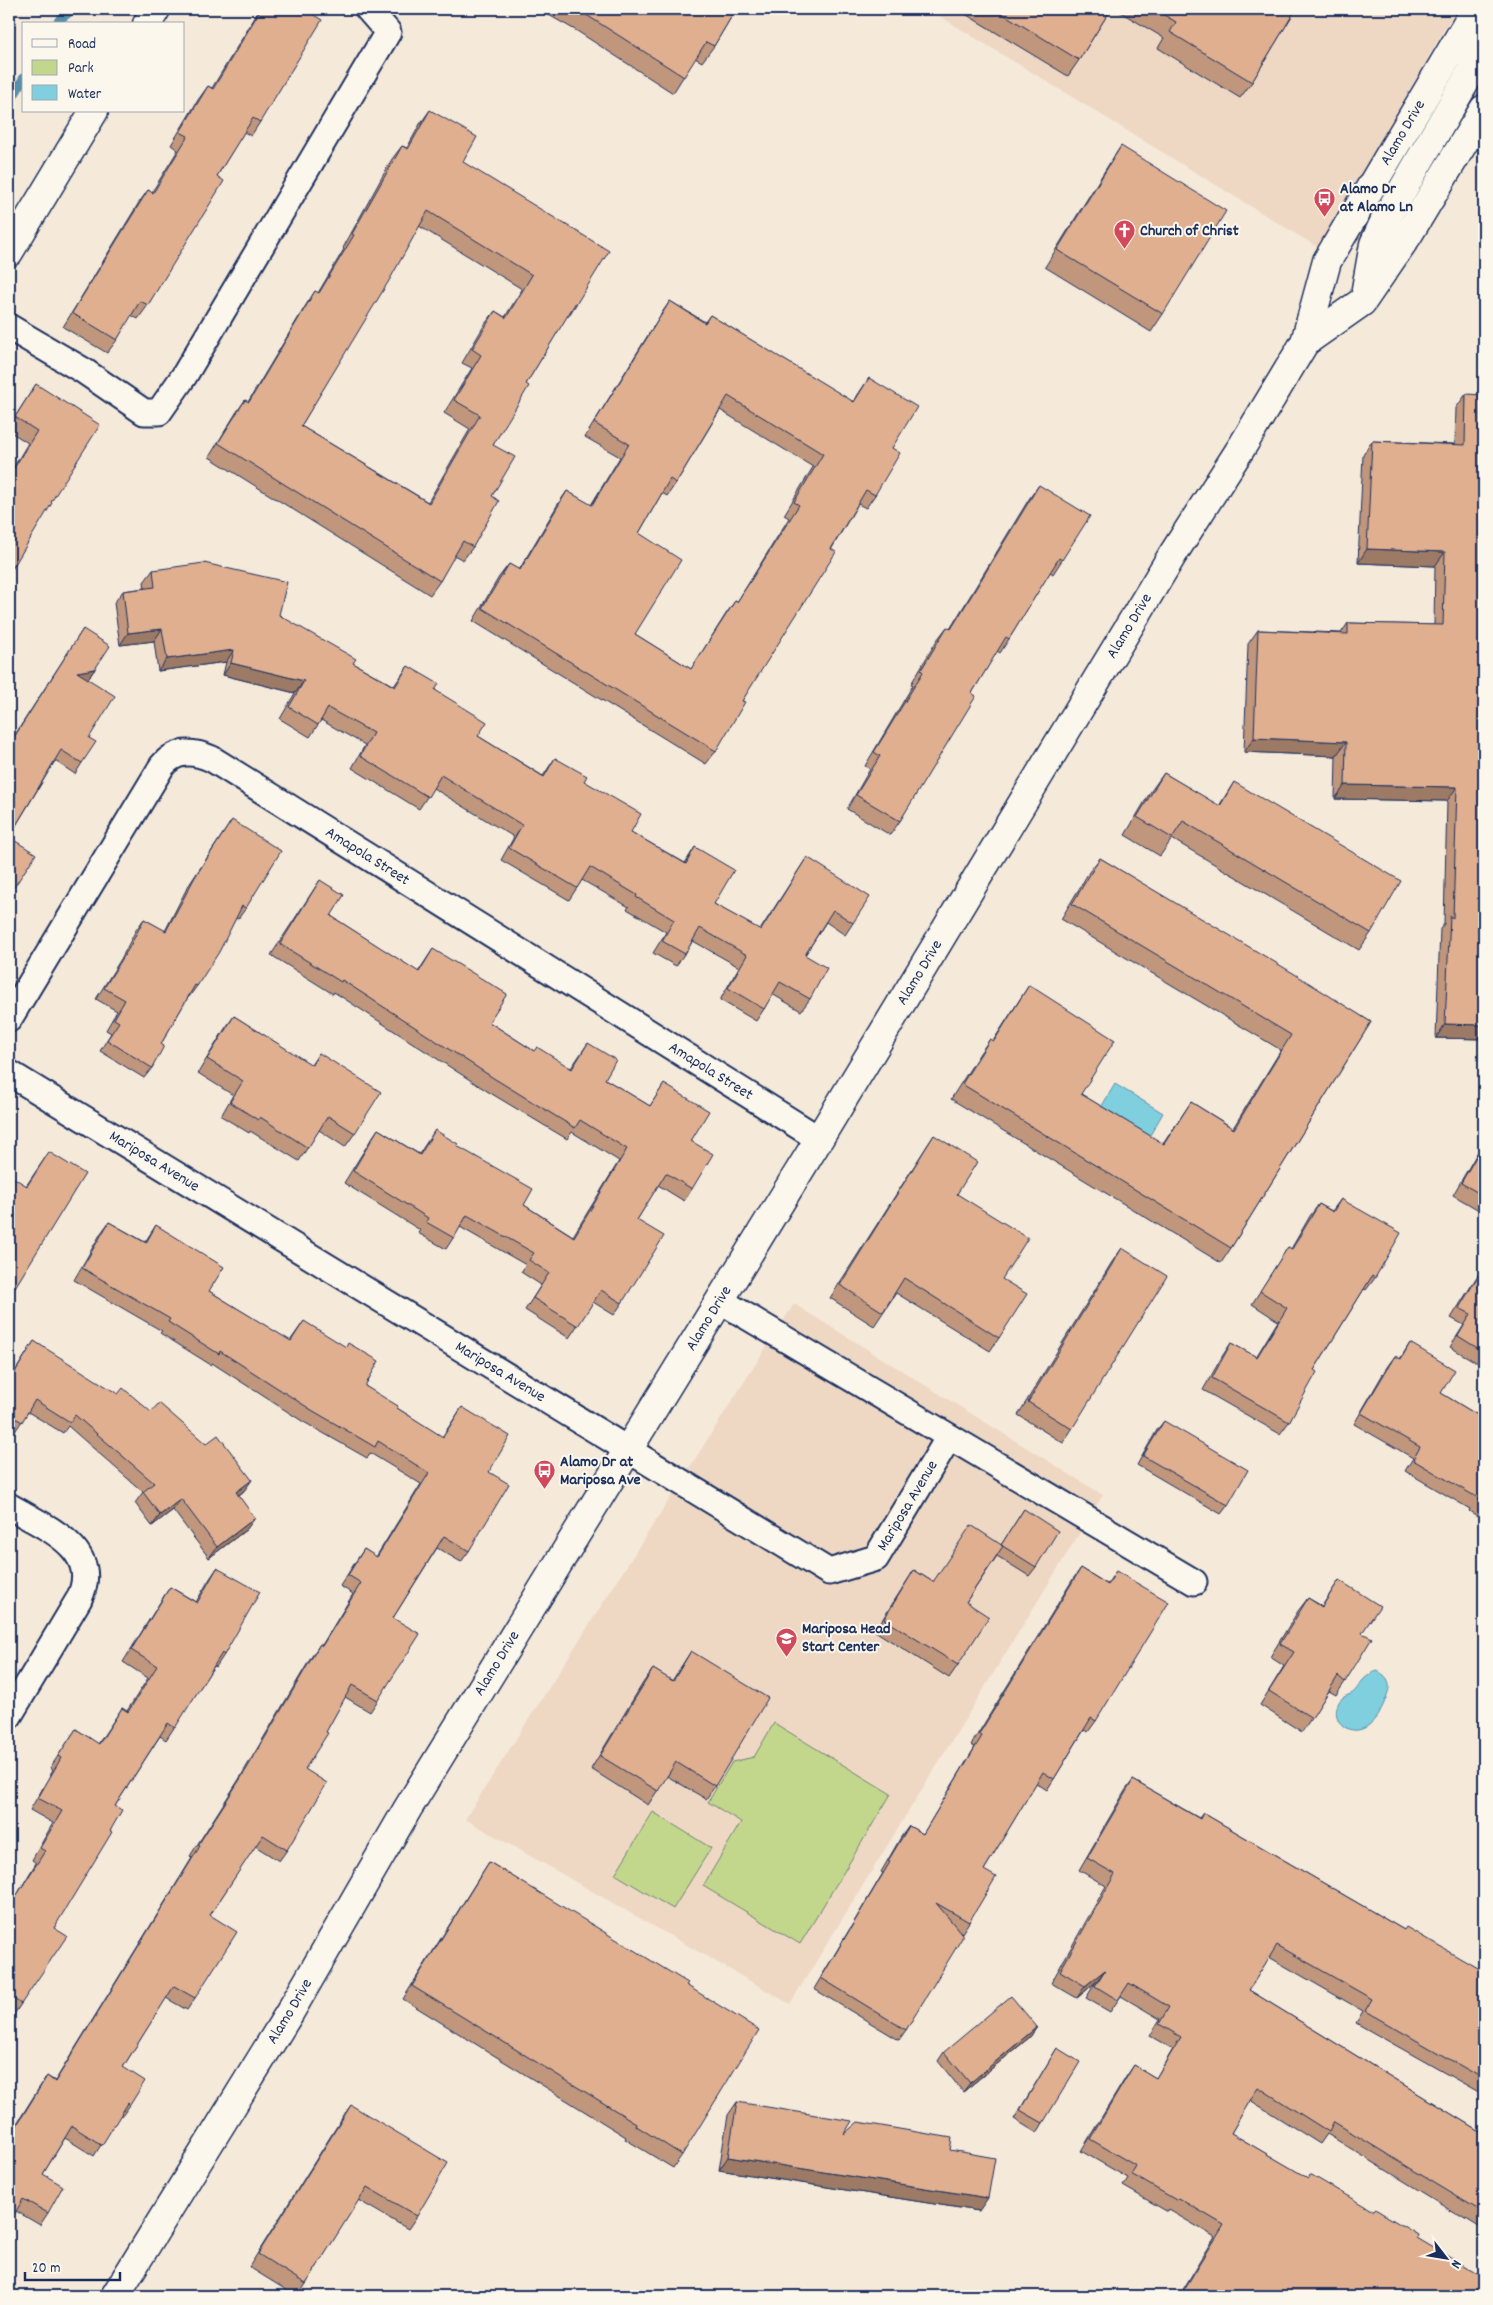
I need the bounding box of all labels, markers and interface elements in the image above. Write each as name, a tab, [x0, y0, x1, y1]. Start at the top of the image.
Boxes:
legend	[22, 22, 185, 112]
text: Road	[68, 34, 96, 56]
text: Park	[68, 58, 94, 80]
text: Water	[68, 84, 102, 106]
street label: Alamo Drive	[1374, 95, 1431, 170]
place label: Alamo Dr at Alamo Ln	[1340, 178, 1413, 219]
bus stop icon: Alamo Dr at Alamo Ln	[1312, 186, 1336, 217]
church icon: Church of Christ	[1112, 219, 1136, 250]
place label: Church of Christ	[1140, 220, 1239, 243]
street label: Alamo Drive	[1101, 589, 1158, 663]
street label: Amapola Street	[321, 821, 414, 891]
street label: Alamo Drive	[891, 935, 948, 1010]
street label: Amapola Street	[664, 1036, 757, 1106]
street label: Mariposa Avenue	[105, 1125, 204, 1198]
street label: Alamo Drive	[680, 1281, 738, 1355]
street label: Mariposa Avenue	[451, 1336, 550, 1408]
place label: Alamo Dr at Mariposa Ave	[560, 1451, 641, 1492]
street label: Mariposa Avenue	[871, 1456, 944, 1555]
bus stop icon: Alamo Dr at Mariposa Ave	[532, 1459, 556, 1490]
place label: Mariposa Head Start Center	[802, 1618, 890, 1659]
street label: Alamo Drive	[468, 1626, 526, 1700]
school or university icon: Mariposa Head Start Center	[774, 1626, 798, 1657]
street label: Alamo Drive	[261, 1974, 318, 2049]
north arrow	[1420, 2232, 1470, 2282]
scale bar	[25, 2250, 120, 2282]
text: N	[1445, 2256, 1466, 2272]
text: 20 m	[32, 2258, 60, 2280]

